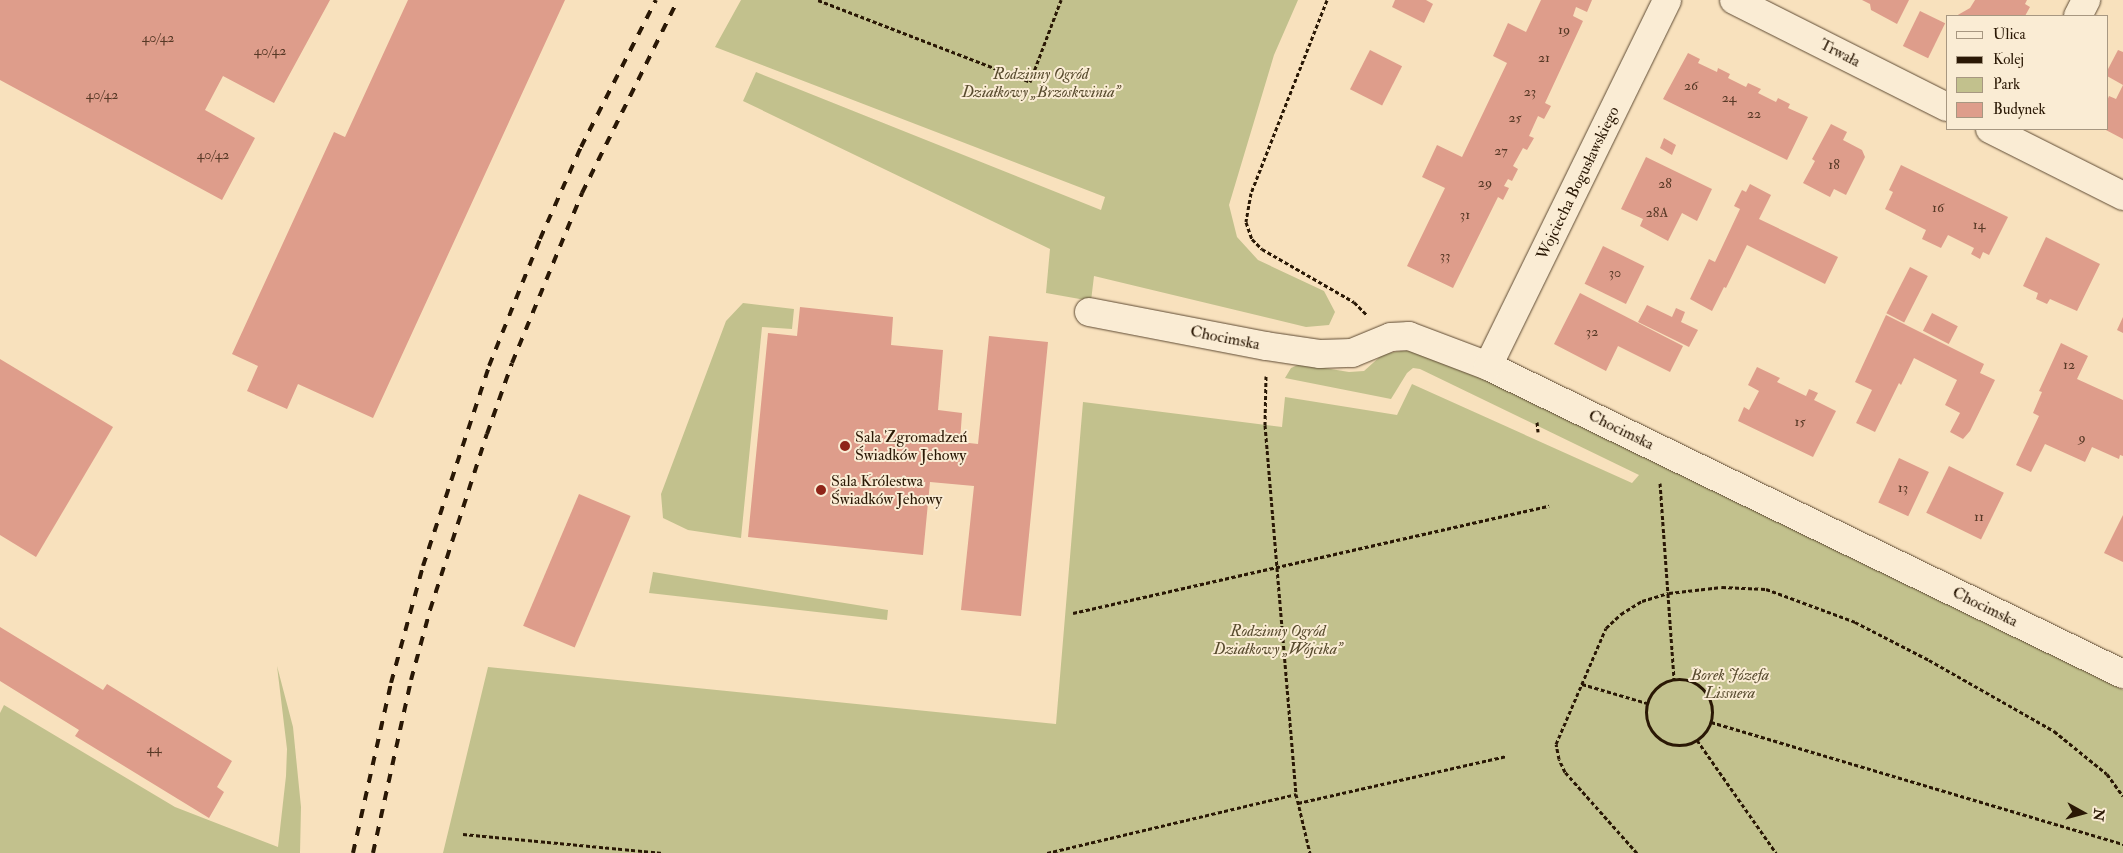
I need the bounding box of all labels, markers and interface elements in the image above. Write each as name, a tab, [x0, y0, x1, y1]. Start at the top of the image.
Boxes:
legend	[1946, 15, 2108, 130]
house number: 19	[1558, 22, 1570, 38]
text: Ulica	[1993, 25, 2026, 44]
house number: 40/42	[142, 30, 174, 46]
street label: Trwała	[1816, 35, 1864, 71]
house number: 40/42	[254, 43, 286, 59]
house number: 21	[1538, 50, 1550, 66]
text: Kolej	[1993, 50, 2024, 69]
park label: Rodzinny Ogród Działkowy „Brzoskwinia”	[962, 64, 1120, 102]
text: Park	[1993, 75, 2020, 94]
house number: 26	[1684, 78, 1698, 94]
house number: 23	[1524, 84, 1536, 100]
house number: 40/42	[86, 87, 118, 103]
house number: 24	[1722, 90, 1736, 106]
text: Budynek	[1993, 100, 2046, 119]
street label: Wojciecha Bogusławskiego	[1532, 103, 1624, 263]
house number: 22	[1747, 106, 1761, 122]
house number: 25	[1508, 110, 1522, 126]
house number: 27	[1494, 143, 1508, 159]
house number: 40/42	[197, 147, 229, 163]
house number: 18	[1828, 157, 1840, 173]
house number: 29	[1478, 175, 1492, 191]
house number: 28	[1658, 176, 1672, 192]
house number: 16	[1932, 200, 1944, 216]
house number: 28A	[1646, 205, 1668, 221]
house number: 31	[1460, 207, 1470, 223]
house number: 14	[1973, 217, 1985, 233]
house number: 33	[1440, 248, 1450, 264]
house number: 30	[1609, 265, 1621, 281]
street label: Chocimska	[1189, 322, 1261, 354]
house number: 32	[1586, 324, 1598, 340]
house number: 12	[2063, 357, 2075, 373]
street label: Chocimska	[1585, 406, 1657, 454]
house number: 15	[1794, 414, 1806, 430]
place label: Sala Zgromadzeń Świadków Jehowy	[855, 427, 968, 465]
house number: 9	[2078, 430, 2086, 446]
marker: Sala Zgromadzeń Świadków Jehowy	[839, 440, 851, 452]
place label: Sala Królestwa Świadków Jehowy	[831, 471, 942, 509]
house number: 13	[1898, 480, 1908, 496]
marker: Sala Królestwa Świadków Jehowy	[815, 484, 827, 496]
house number: 11	[1974, 509, 1984, 525]
street label: Chocimska	[1949, 583, 2021, 631]
park label: Rodzinny Ogród Działkowy „Wójcika”	[1214, 621, 1342, 659]
park label: Borek Józefa Lissnera	[1691, 665, 1769, 703]
house number: 44	[146, 741, 162, 757]
north arrow	[2058, 788, 2108, 838]
text: N	[2089, 808, 2108, 822]

